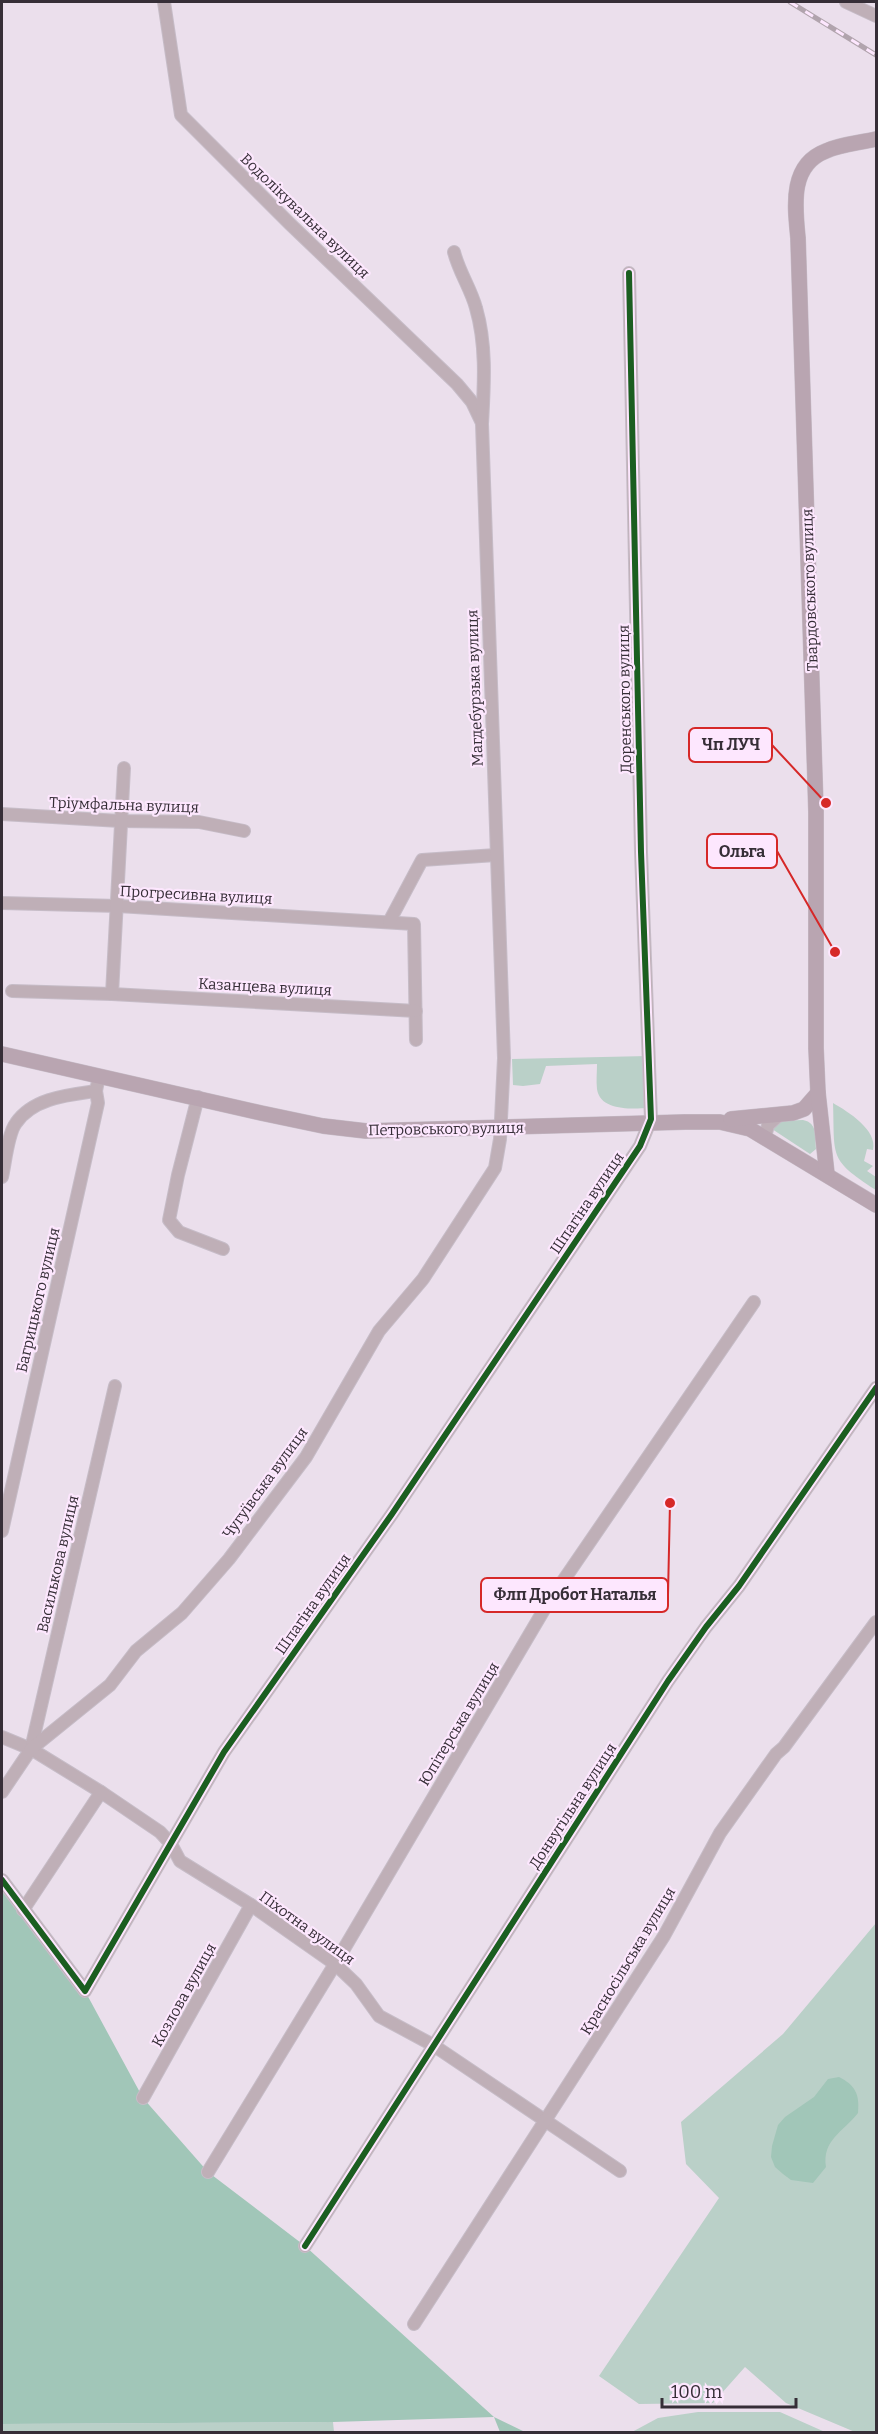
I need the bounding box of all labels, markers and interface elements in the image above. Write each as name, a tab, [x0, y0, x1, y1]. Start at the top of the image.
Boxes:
street label: Водолікувальна вулиця	[237, 150, 373, 282]
street label: Твардовського вулиця	[798, 508, 822, 672]
street label: Магдебурзька вулиця	[463, 609, 487, 767]
street label: Доренського вулиця	[615, 625, 635, 773]
callout: Чп ЛУЧ	[689, 728, 772, 762]
text: Чп ЛУЧ	[702, 735, 760, 754]
street label: Тріумфальна вулиця	[49, 793, 199, 817]
callout: Ольга	[707, 834, 777, 868]
text: Ольга	[719, 842, 765, 861]
street label: Прогресивна вулиця	[119, 882, 273, 908]
street label: Казанцева вулиця	[198, 975, 332, 999]
street label: Петровського вулиця	[368, 1119, 524, 1139]
street label: Шпагіна вулиця	[546, 1149, 628, 1257]
street label: Багрицького вулиця	[13, 1226, 63, 1374]
street label: Чугуївська вулиця	[219, 1424, 311, 1542]
street label: Василькова вулиця	[33, 1494, 83, 1634]
street label: Шпагіна вулиця	[272, 1550, 354, 1658]
callout: Флп Дробот Наталья	[481, 1578, 668, 1612]
text: Флп Дробот Наталья	[493, 1585, 657, 1604]
street label: Юпітерська вулиця	[415, 1659, 503, 1789]
street label: Донвугільна вулиця	[526, 1740, 620, 1872]
street label: Красносільська вулиця	[577, 1884, 679, 2038]
street label: Піхотна вулиця	[256, 1887, 358, 1969]
street label: Козлова вулиця	[148, 1940, 220, 2050]
scale bar	[662, 2371, 796, 2409]
text: 100 m	[671, 2381, 722, 2403]

